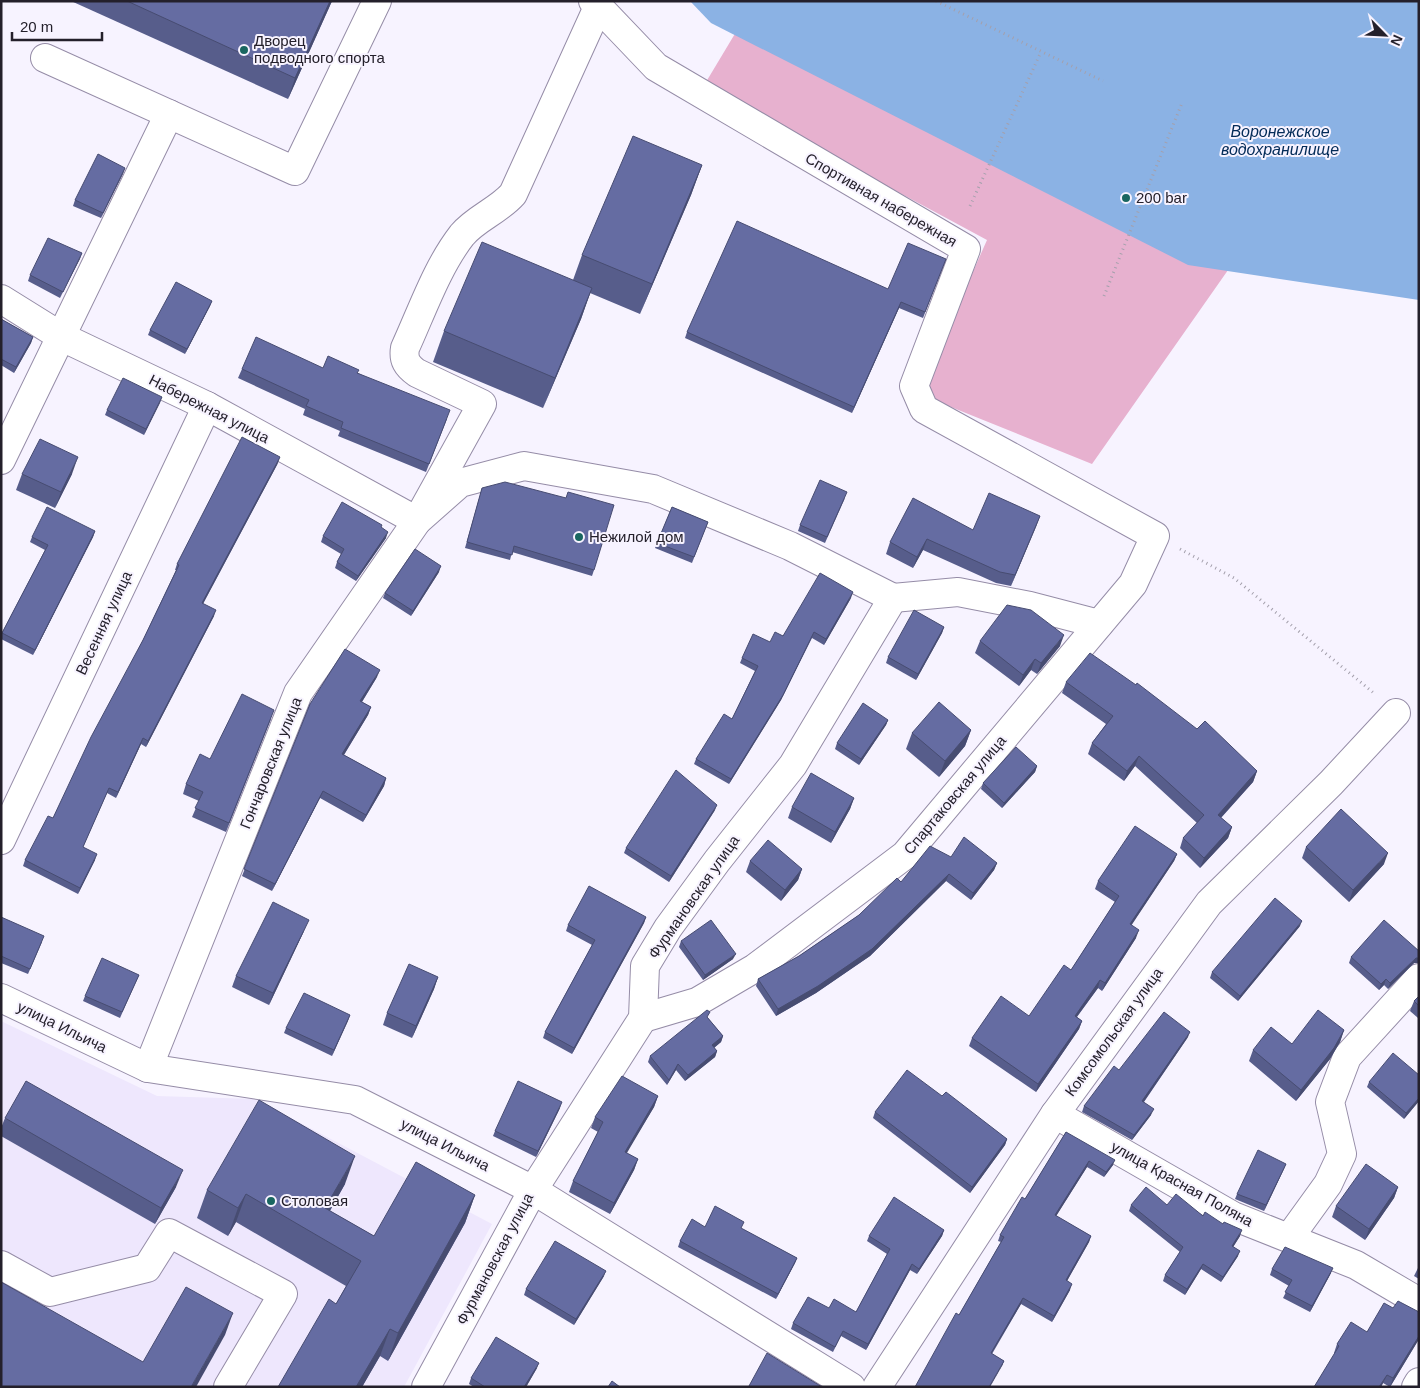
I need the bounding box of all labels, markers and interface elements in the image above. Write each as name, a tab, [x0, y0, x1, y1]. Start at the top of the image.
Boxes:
scale bar	[12, 10, 102, 42]
north arrow	[1360, 10, 1410, 60]
text: 20 m	[20, 18, 53, 35]
place label: Дворец подводного спорта	[254, 32, 385, 66]
text: N	[1388, 32, 1406, 48]
marker: Дворец подводного спорта	[238, 44, 250, 56]
water label: Воронежское водохранилище	[1221, 123, 1339, 158]
street label: Спортивная набережная	[802, 149, 960, 250]
place label: 200 bar	[1136, 189, 1187, 206]
marker: 200 bar	[1120, 192, 1132, 204]
street label: Набережная улица	[146, 371, 273, 447]
place label: Нежилой дом	[589, 528, 684, 545]
marker: Нежилой дом	[573, 531, 585, 543]
street label: Весенняя улица	[72, 568, 135, 677]
street label: Гончаровская улица	[236, 694, 305, 831]
street label: Спартаковская улица	[900, 731, 1010, 857]
street label: Фурмановская улица	[645, 831, 743, 962]
street label: Комсомольская улица	[1061, 964, 1166, 1099]
street label: улица Ильича	[15, 998, 110, 1056]
street label: улица Ильича	[398, 1115, 493, 1175]
street label: улица Красная Поляна	[1108, 1137, 1257, 1230]
street label: Фурмановская улица	[453, 1190, 537, 1327]
place label: Столовая	[281, 1192, 348, 1209]
marker: Столовая	[265, 1195, 277, 1207]

